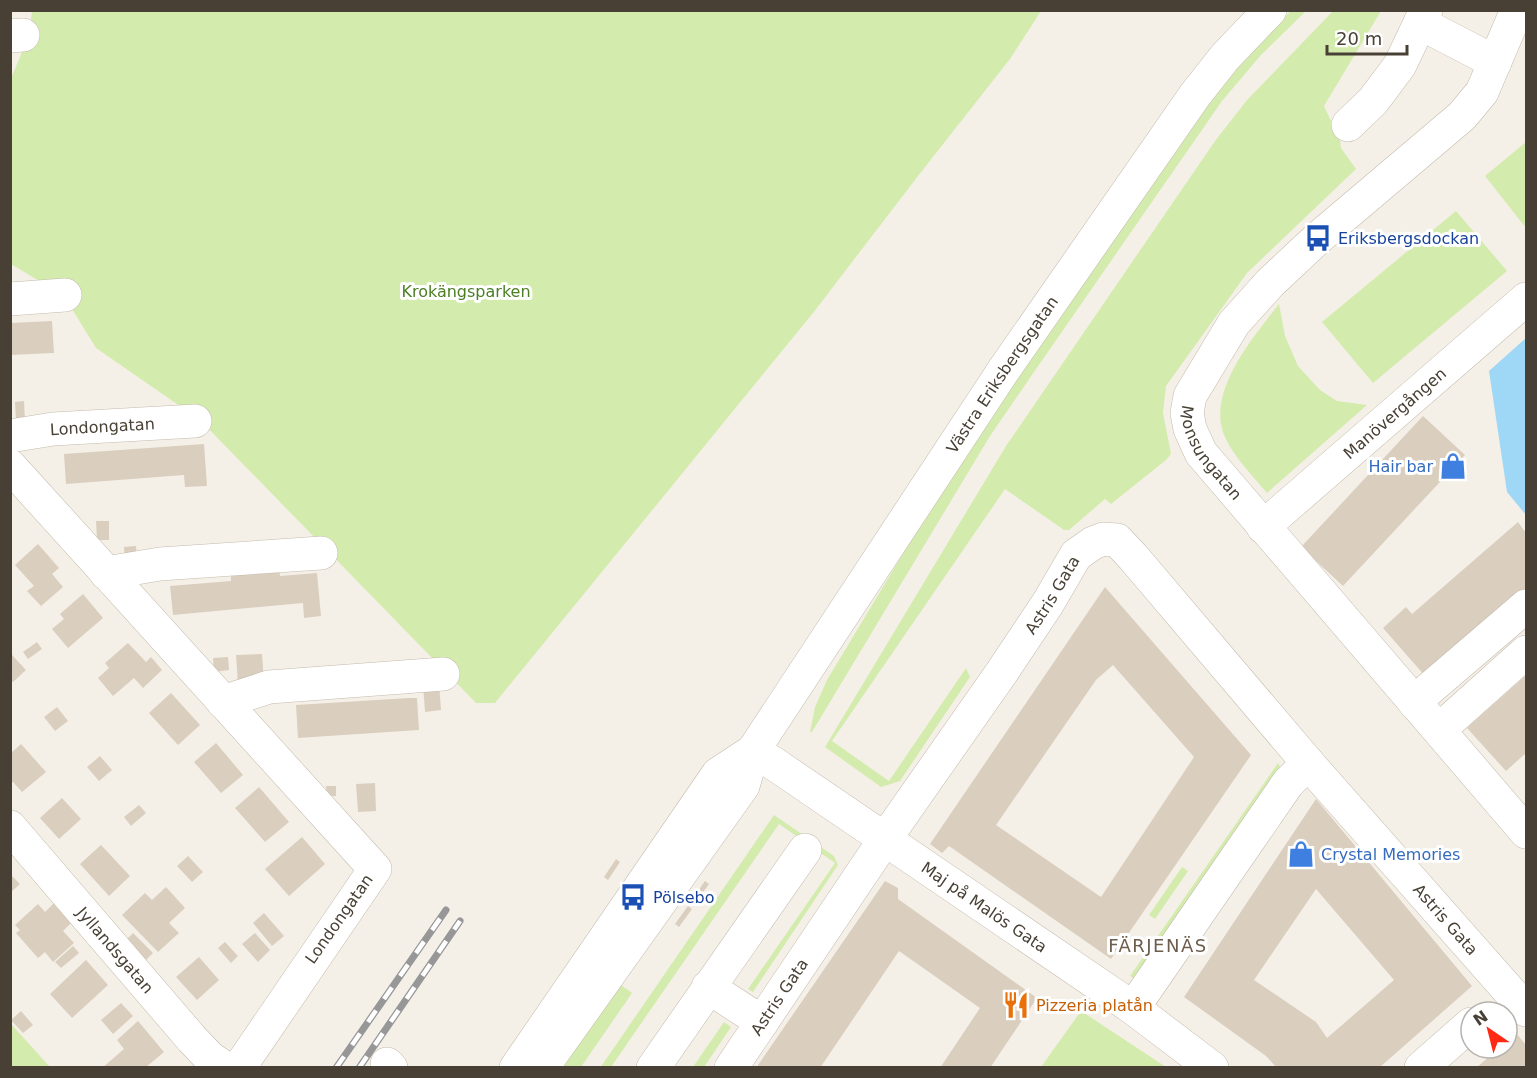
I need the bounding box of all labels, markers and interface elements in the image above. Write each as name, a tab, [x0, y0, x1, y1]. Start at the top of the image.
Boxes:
scale bar	[1327, 18, 1406, 56]
text: 20 m	[1336, 28, 1382, 49]
bus stop icon: Eriksbergsdockan	[1303, 223, 1333, 253]
place label: Eriksbergsdockan	[1338, 229, 1479, 248]
park label: Krokängsparken	[401, 282, 531, 301]
street label: Västra Eriksbergsgatan	[942, 292, 1062, 457]
street label: Manövergången	[1339, 363, 1450, 463]
street label: Monsungatan	[1177, 404, 1246, 503]
street label: Londongatan	[49, 414, 155, 439]
shop icon: Hair bar	[1438, 451, 1468, 481]
place label: Hair bar	[1369, 457, 1433, 476]
street label: Astris Gata	[1021, 552, 1083, 637]
shop icon: Crystal Memories	[1286, 839, 1316, 869]
place label: Crystal Memories	[1321, 845, 1460, 864]
street label: Maj på Malös Gata	[918, 857, 1051, 956]
street label: Londongatan	[301, 871, 377, 967]
street label: Astris Gata	[1410, 880, 1482, 959]
bus stop icon: Pölsebo	[618, 882, 648, 912]
place label: Pölsebo	[653, 888, 714, 907]
street label: Jyllandsgatan	[73, 902, 158, 997]
district label: FÄRJENÄS	[1108, 935, 1208, 956]
street label: Astris Gata	[746, 955, 812, 1039]
restaurant icon: Pizzeria platån	[1001, 990, 1031, 1020]
place label: Pizzeria platån	[1036, 996, 1153, 1015]
north arrow	[1459, 1000, 1519, 1060]
text: N	[1470, 1007, 1492, 1030]

